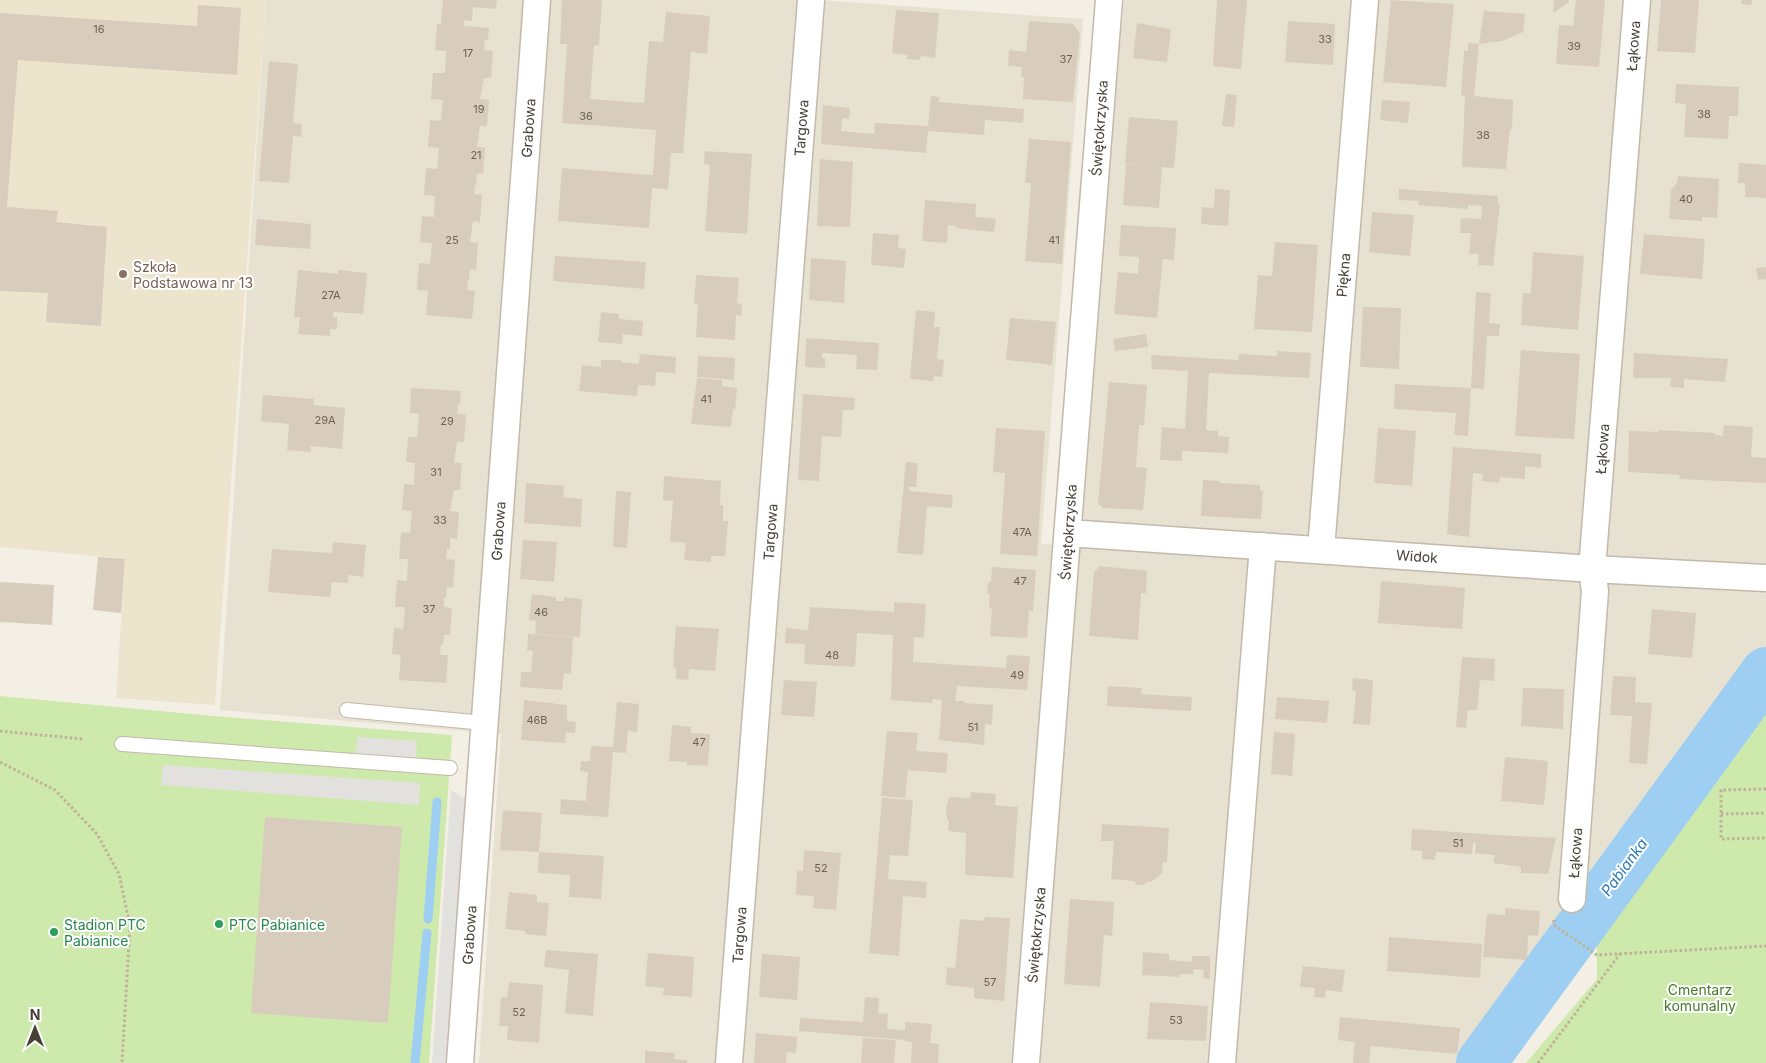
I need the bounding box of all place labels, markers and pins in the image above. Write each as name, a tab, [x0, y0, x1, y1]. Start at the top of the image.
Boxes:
place label: Szkoła Podstawowa nr 13	[133, 258, 253, 291]
marker: Szkoła Podstawowa nr 13	[117, 268, 129, 280]
place label: Stadion PTC Pabianice	[64, 916, 146, 949]
place label: PTC Pabianice	[229, 916, 325, 933]
marker: PTC Pabianice	[213, 918, 225, 930]
marker: Stadion PTC Pabianice	[48, 926, 60, 938]

